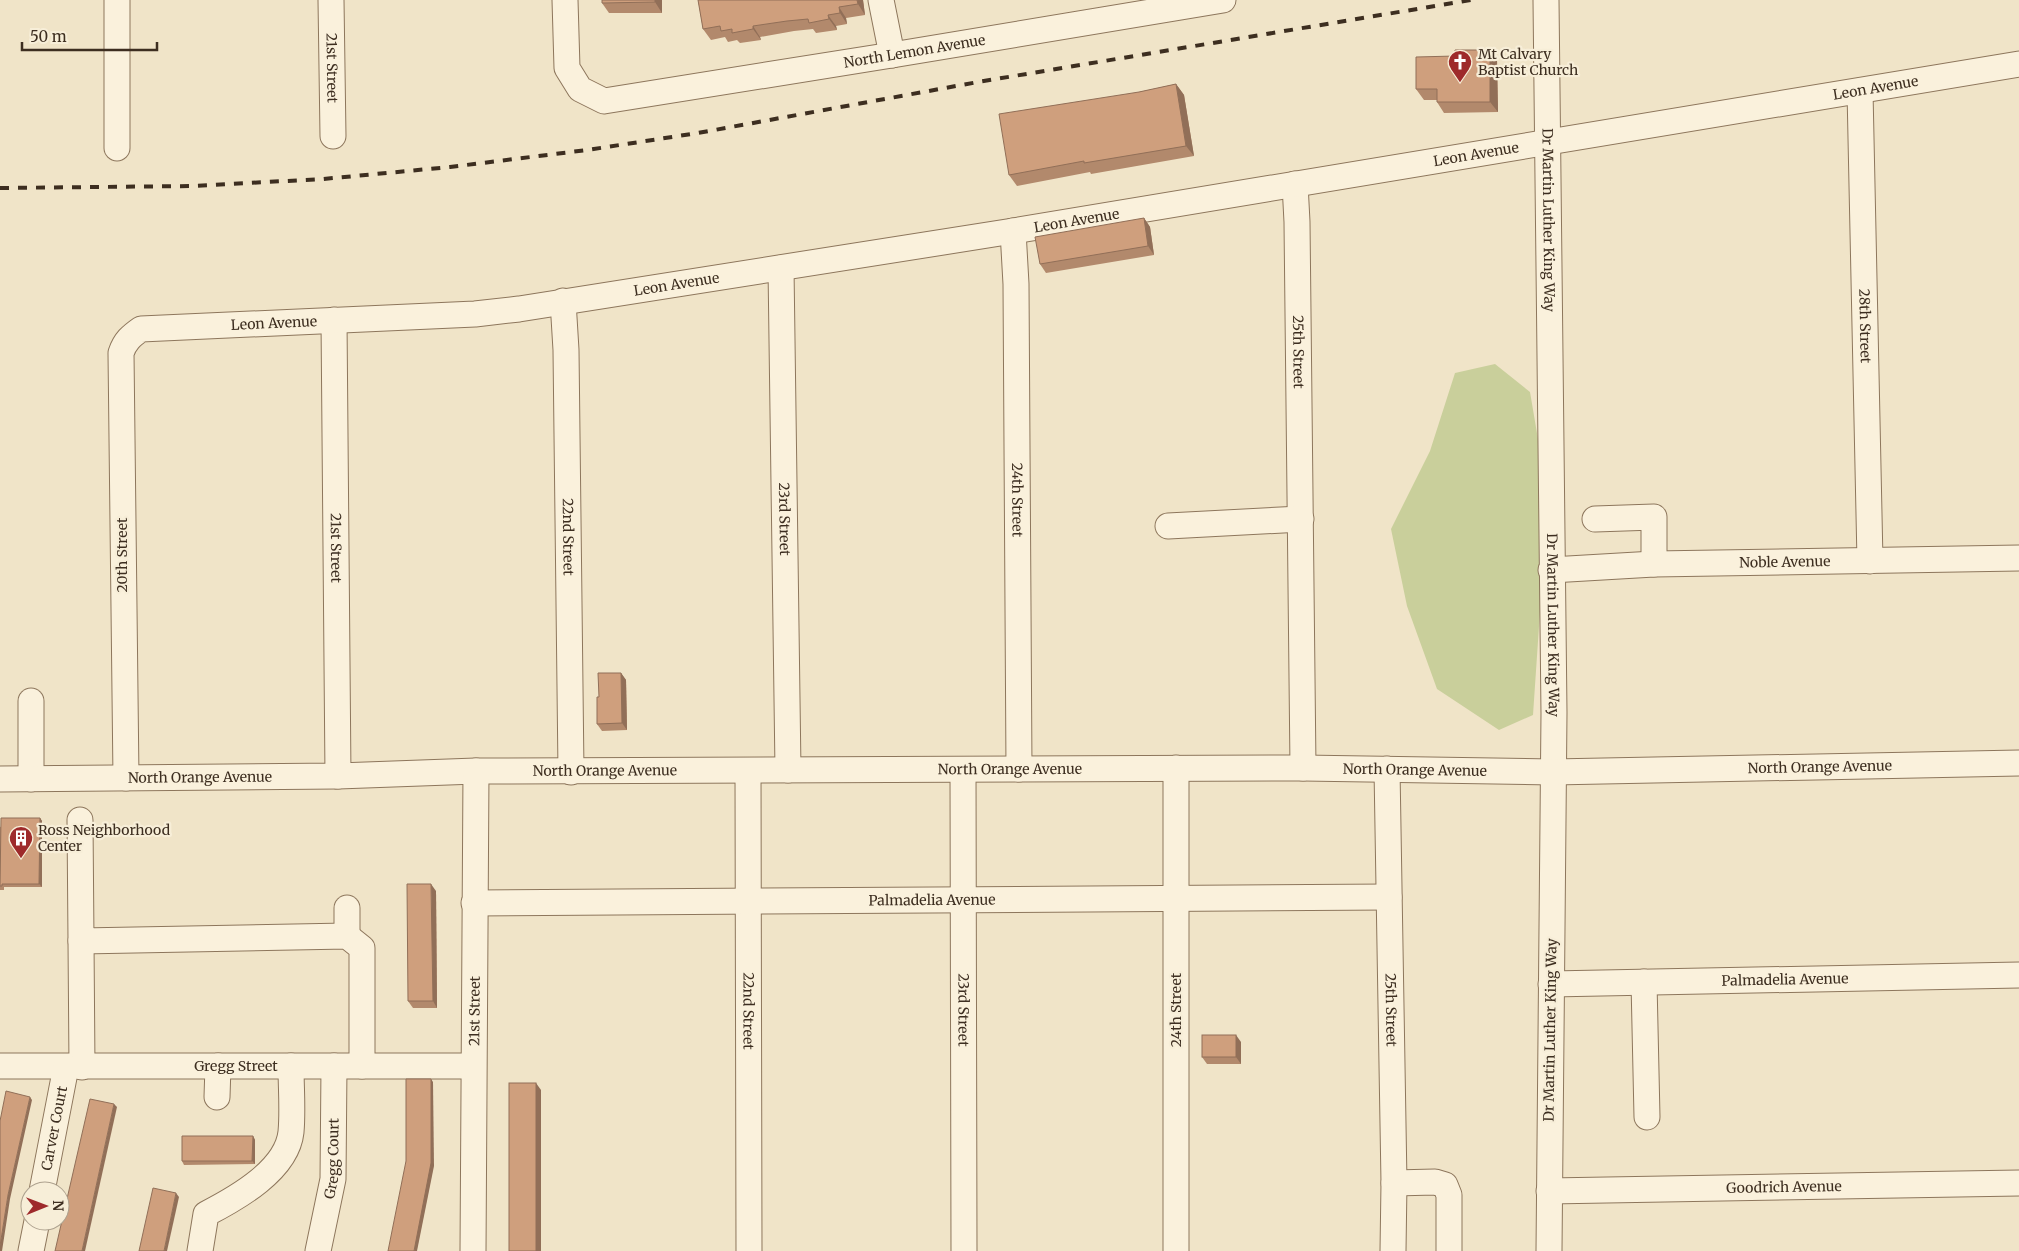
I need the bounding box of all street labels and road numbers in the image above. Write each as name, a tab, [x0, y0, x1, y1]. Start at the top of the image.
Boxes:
street label: North Lemon Avenue	[842, 31, 987, 72]
street label: 21st Street	[322, 33, 342, 104]
street label: Leon Avenue	[1831, 72, 1920, 104]
street label: Dr Martin Luther King Way	[1538, 128, 1559, 313]
street label: Leon Avenue	[1432, 138, 1520, 170]
street label: Leon Avenue	[1032, 205, 1121, 236]
street label: Leon Avenue	[632, 269, 721, 300]
street label: 28th Street	[1855, 288, 1875, 364]
street label: Leon Avenue	[230, 312, 317, 334]
street label: 25th Street	[1289, 315, 1308, 389]
street label: 24th Street	[1008, 463, 1027, 538]
street label: 23rd Street	[775, 482, 794, 556]
street label: 22nd Street	[559, 498, 578, 576]
street label: 21st Street	[327, 513, 345, 584]
street label: 20th Street	[113, 517, 131, 593]
street label: Dr Martin Luther King Way	[1543, 533, 1563, 718]
street label: Noble Avenue	[1739, 552, 1831, 572]
street label: North Orange Avenue	[1748, 756, 1892, 777]
street label: North Orange Avenue	[938, 760, 1082, 778]
street label: North Orange Avenue	[1343, 760, 1487, 780]
street label: North Orange Avenue	[533, 761, 677, 780]
street label: North Orange Avenue	[128, 768, 272, 787]
street label: Palmadelia Avenue	[868, 891, 996, 909]
street label: Dr Martin Luther King Way	[1539, 937, 1561, 1122]
street label: Palmadelia Avenue	[1721, 969, 1849, 990]
street label: 22nd Street	[739, 972, 758, 1050]
street label: 24th Street	[1167, 972, 1185, 1047]
street label: 23rd Street	[954, 973, 973, 1047]
street label: 25th Street	[1381, 973, 1401, 1047]
street label: 21st Street	[465, 975, 484, 1046]
street label: Gregg Street	[194, 1057, 278, 1075]
street label: Carver Court	[37, 1084, 71, 1172]
street label: Gregg Court	[320, 1117, 343, 1201]
street label: Goodrich Avenue	[1726, 1177, 1842, 1197]

